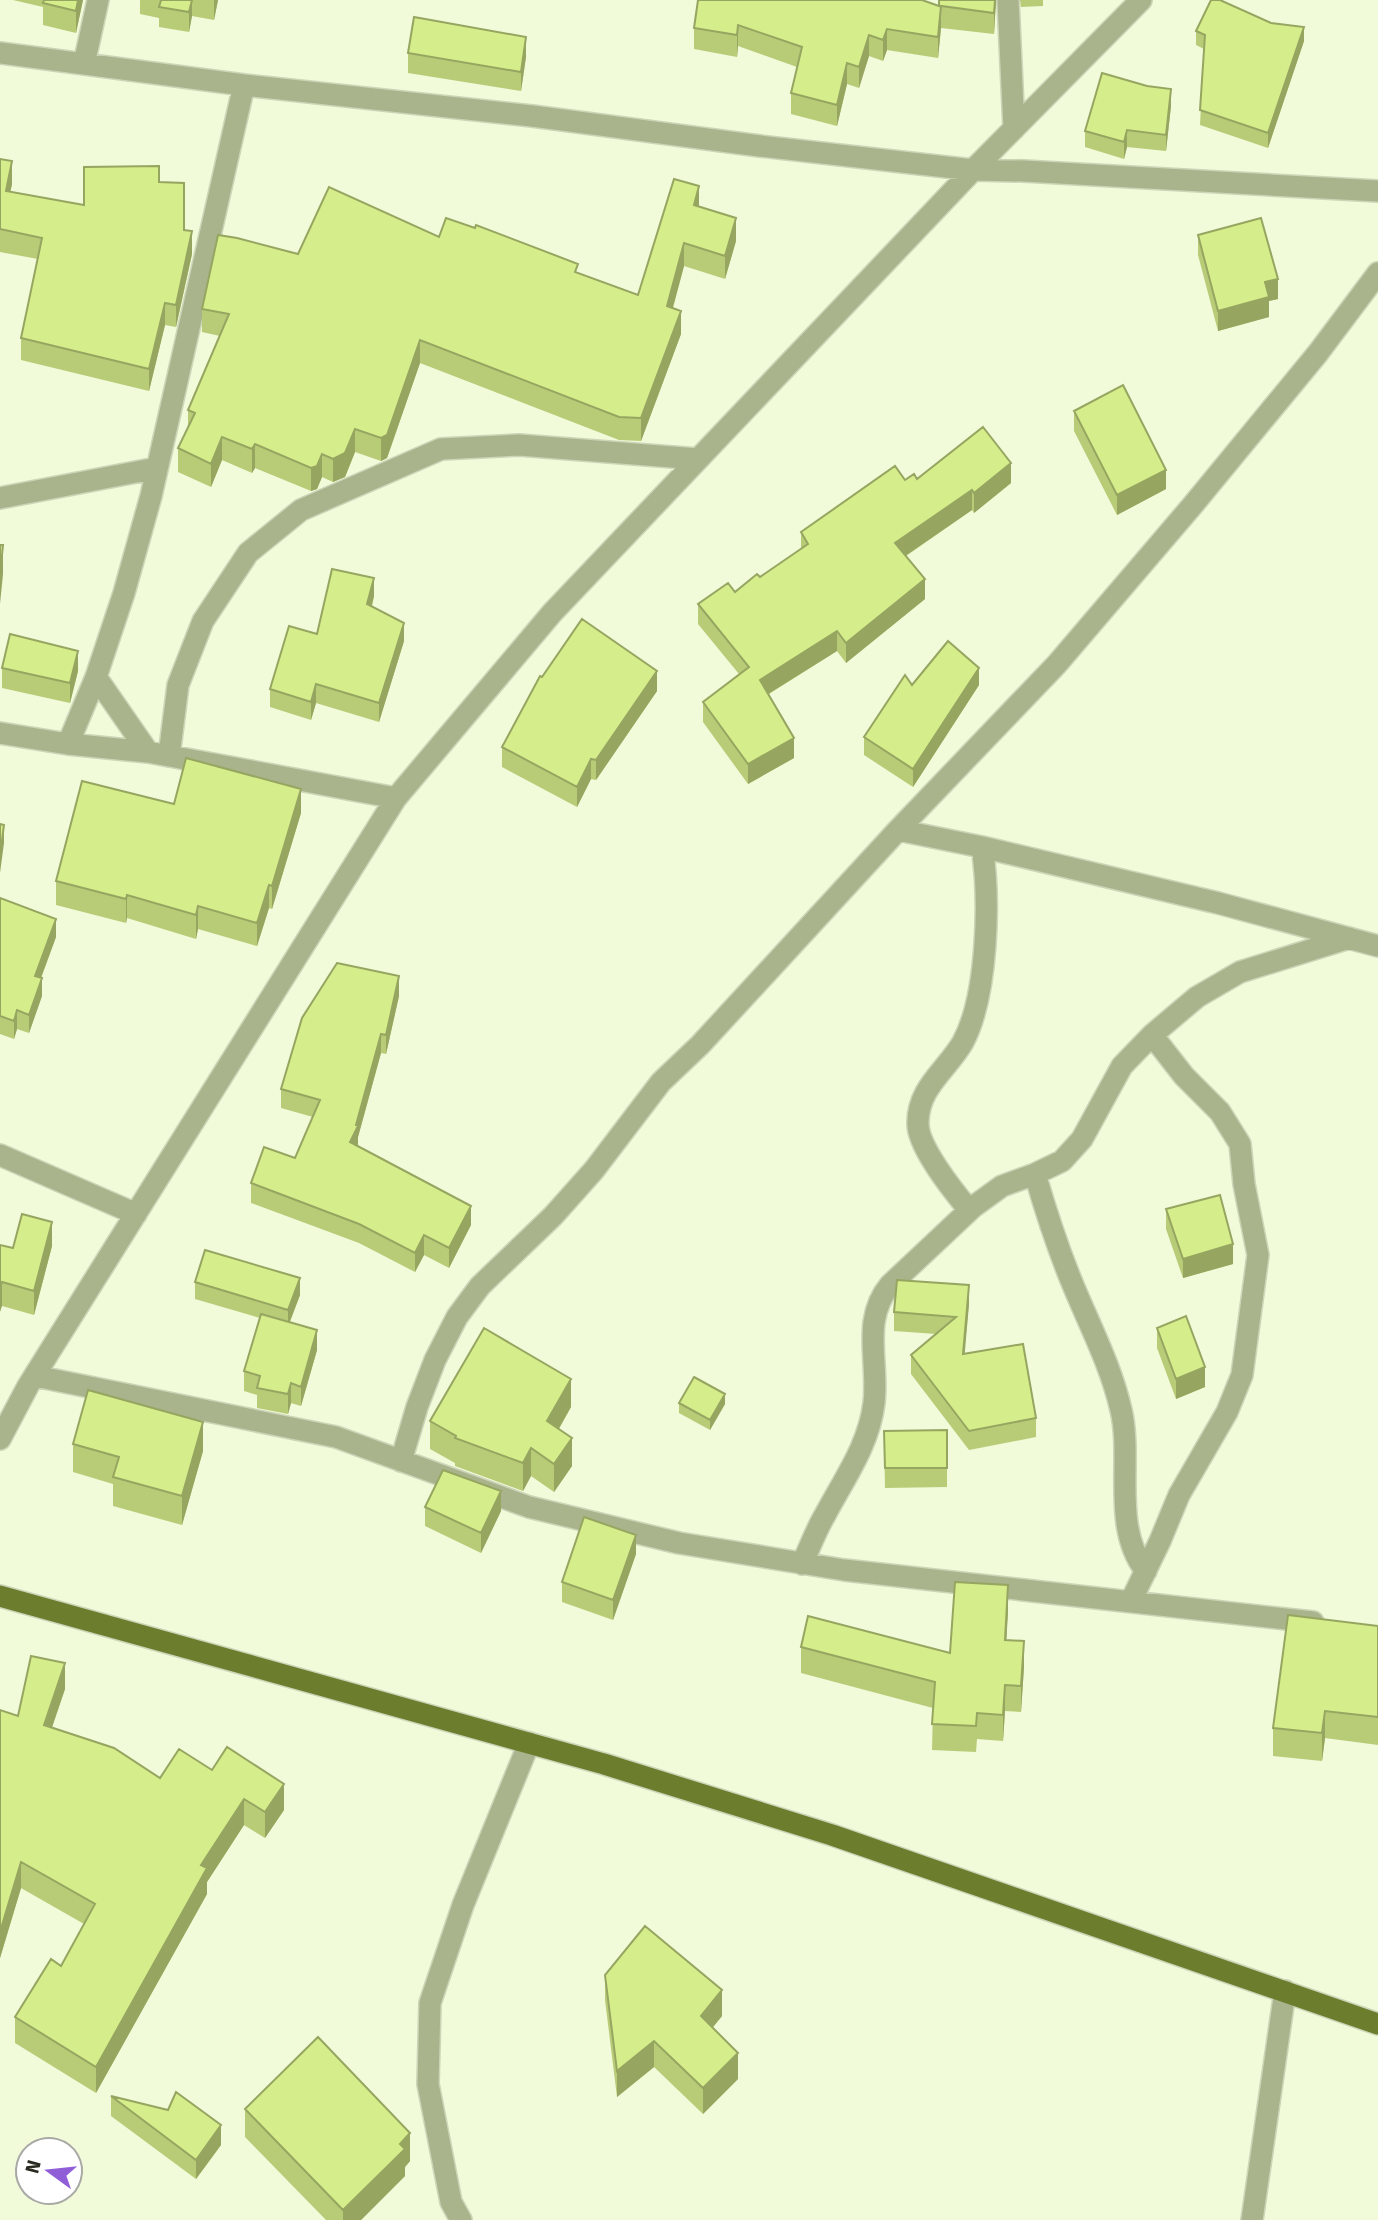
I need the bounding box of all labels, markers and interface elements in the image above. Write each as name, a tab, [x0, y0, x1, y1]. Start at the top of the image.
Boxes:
north arrow	[14, 2136, 84, 2206]
text: N	[20, 2158, 46, 2176]

